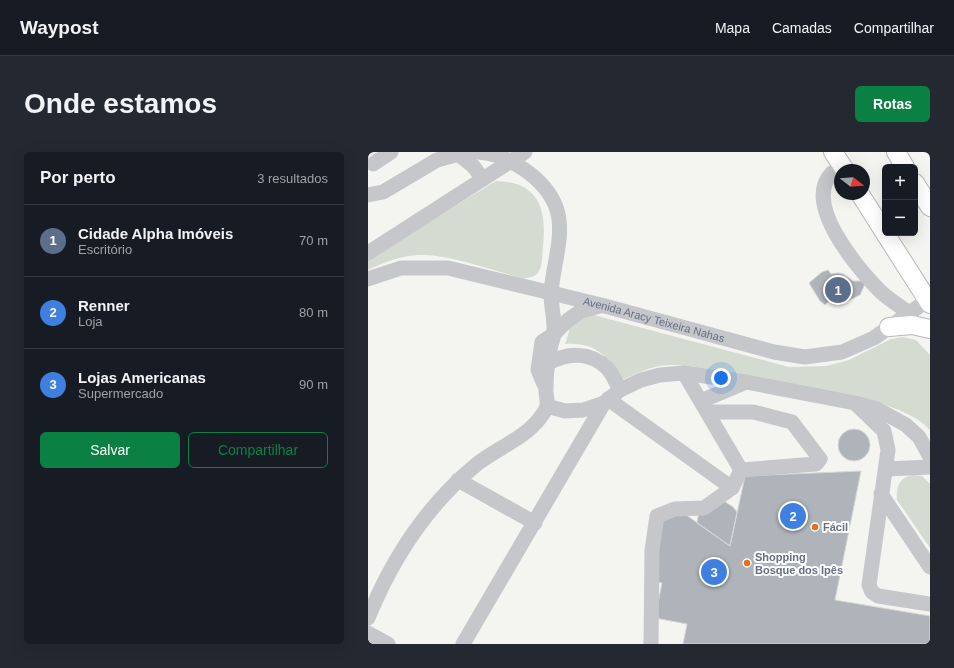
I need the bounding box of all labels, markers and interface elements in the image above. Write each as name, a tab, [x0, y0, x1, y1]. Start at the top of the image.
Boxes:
text: Waypost	[20, 17, 98, 38]
text: Mapa	[715, 20, 750, 36]
text: Camadas	[772, 20, 832, 36]
text: Compartilhar	[854, 20, 934, 36]
button: Rotas	[855, 86, 930, 122]
text: Onde estamos	[24, 88, 217, 119]
north arrow	[834, 164, 870, 200]
map controls	[882, 164, 918, 236]
button: +	[882, 164, 918, 200]
text: Por perto	[40, 168, 116, 187]
text: 3 resultados	[257, 171, 328, 186]
button: −	[882, 200, 918, 236]
text: Cidade Alpha Imóveis	[78, 225, 233, 242]
text: 1	[49, 233, 57, 248]
text: 70 m	[299, 233, 328, 248]
text: Escritório	[78, 242, 132, 257]
pin: 1	[825, 275, 851, 305]
street label: Avenida Aracy Teixeira Nahas	[582, 295, 726, 344]
text: Renner	[78, 297, 130, 314]
text: 2	[49, 305, 57, 320]
text: 80 m	[299, 305, 328, 320]
text: Loja	[78, 314, 103, 329]
your location	[711, 368, 731, 388]
text: Lojas Americanas	[78, 369, 206, 386]
text: 3	[49, 377, 57, 392]
text: 90 m	[299, 377, 328, 392]
text: Supermercado	[78, 386, 163, 401]
button: Salvar	[40, 432, 180, 468]
button: Compartilhar	[188, 432, 328, 468]
pin: 2	[780, 501, 806, 531]
place label: Fácil	[823, 521, 848, 533]
marker: Fácil	[810, 522, 820, 532]
place label: Shopping Bosque dos Ipês	[755, 551, 843, 576]
pin: 3	[701, 557, 727, 587]
marker: Shopping Bosque dos Ipês	[742, 558, 752, 568]

